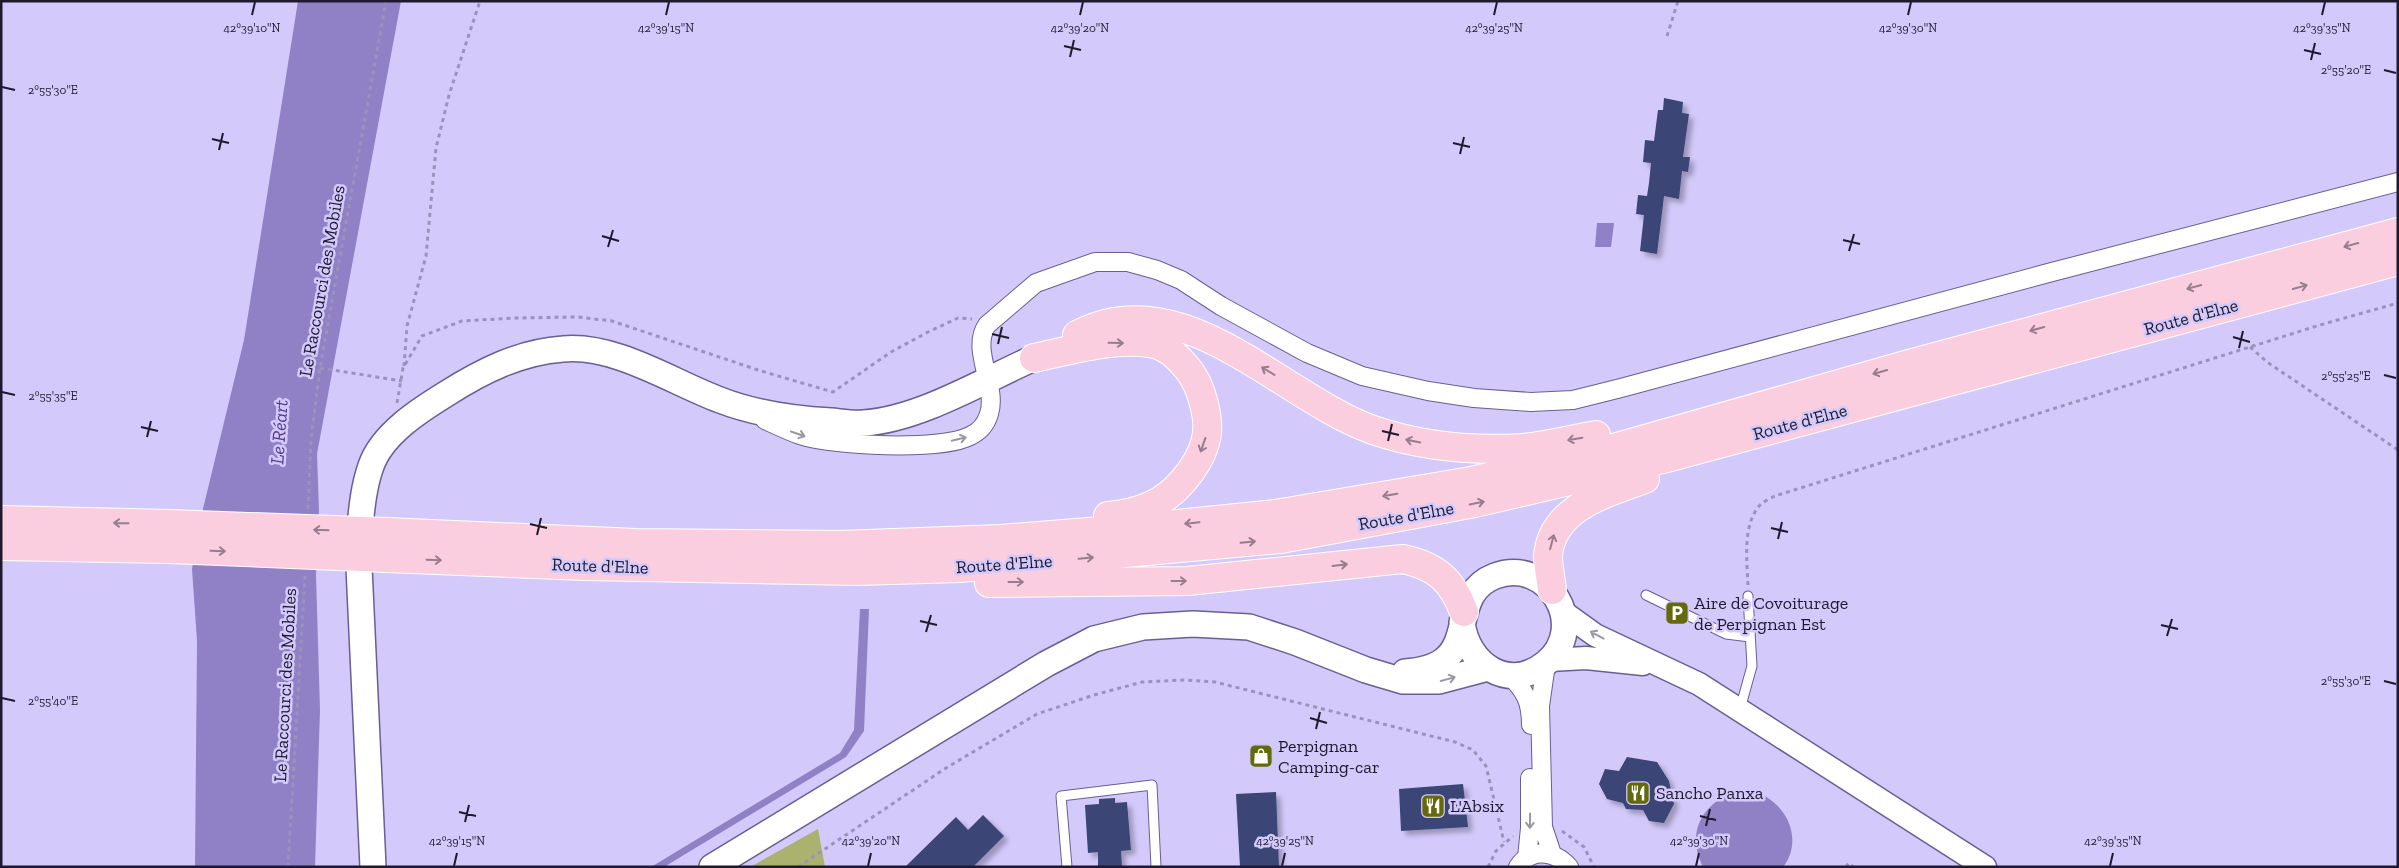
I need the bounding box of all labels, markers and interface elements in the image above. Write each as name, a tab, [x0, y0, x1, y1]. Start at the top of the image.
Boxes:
text: 42°39'10"N	[224, 21, 281, 35]
text: 42°39'15"N	[638, 21, 694, 35]
text: 42°39'20"N	[1051, 21, 1109, 35]
text: 42°39'25"N	[1465, 21, 1523, 35]
text: 42°39'30"N	[1879, 21, 1937, 35]
text: 42°39'35"N	[2293, 21, 2351, 35]
text: 2°55'20"E	[2321, 63, 2371, 77]
text: 2°55'30"E	[28, 83, 78, 97]
street label: Le Raccourci des Mobiles	[294, 183, 350, 378]
one-way arrow	[2343, 241, 2359, 250]
one-way arrow	[2292, 282, 2308, 292]
one-way arrow	[2186, 283, 2202, 293]
street label: Route d'Elne	[2141, 294, 2241, 340]
one-way arrow	[2029, 325, 2045, 335]
one-way arrow	[1108, 338, 1124, 348]
one-way arrow	[1261, 365, 1275, 375]
one-way arrow	[1872, 368, 1888, 378]
text: 2°55'25"E	[2321, 369, 2371, 383]
text: 2°55'35"E	[28, 389, 78, 403]
water label: Le Réart	[265, 398, 293, 465]
street label: Route d'Elne	[1750, 399, 1850, 445]
one-way arrow	[789, 429, 805, 439]
one-way arrow	[950, 434, 966, 443]
one-way arrow	[1567, 434, 1583, 444]
one-way arrow	[1406, 436, 1422, 445]
one-way arrow	[1198, 437, 1207, 452]
one-way arrow	[1383, 490, 1399, 500]
street label: Route d'Elne	[1356, 497, 1456, 535]
one-way arrow	[1468, 498, 1484, 507]
one-way arrow	[113, 518, 130, 528]
one-way arrow	[1184, 518, 1200, 528]
one-way arrow	[313, 525, 330, 535]
one-way arrow	[1547, 535, 1557, 551]
one-way arrow	[1240, 537, 1256, 547]
one-way arrow	[210, 546, 226, 556]
street label: Route d'Elne	[955, 550, 1053, 578]
street label: Route d'Elne	[551, 553, 649, 579]
one-way arrow	[1078, 553, 1094, 563]
one-way arrow	[426, 555, 442, 565]
one-way arrow	[1332, 560, 1348, 570]
one-way arrow	[1170, 576, 1186, 586]
one-way arrow	[1008, 578, 1024, 587]
street label: Le Raccourci des Mobiles	[269, 587, 301, 782]
place label: Aire de Covoiturage de Perpignan Est	[1694, 592, 1848, 635]
parking icon: Aire de Covoiturage de Perpignan Est	[1664, 600, 1690, 626]
one-way arrow	[1590, 630, 1605, 639]
one-way arrow	[1440, 674, 1456, 683]
text: 2°55'30"E	[2321, 674, 2371, 688]
text: 2°55'40"E	[28, 694, 78, 708]
place label: Perpignan Camping-car	[1278, 735, 1380, 778]
shop icon: Perpignan Camping-car	[1248, 743, 1274, 769]
restaurant icon: Sancho Panxa	[1625, 780, 1651, 806]
place label: Sancho Panxa	[1656, 782, 1764, 804]
restaurant icon: L'Absix	[1420, 793, 1446, 819]
place label: L'Absix	[1450, 795, 1504, 817]
one-way arrow	[1525, 813, 1535, 829]
text: 42°39'15"N	[429, 834, 485, 848]
text: 42°39'20"N	[842, 834, 900, 848]
text: 42°39'25"N	[1256, 834, 1314, 848]
text: 42°39'30"N	[1670, 834, 1728, 848]
text: 42°39'35"N	[2084, 834, 2142, 848]

